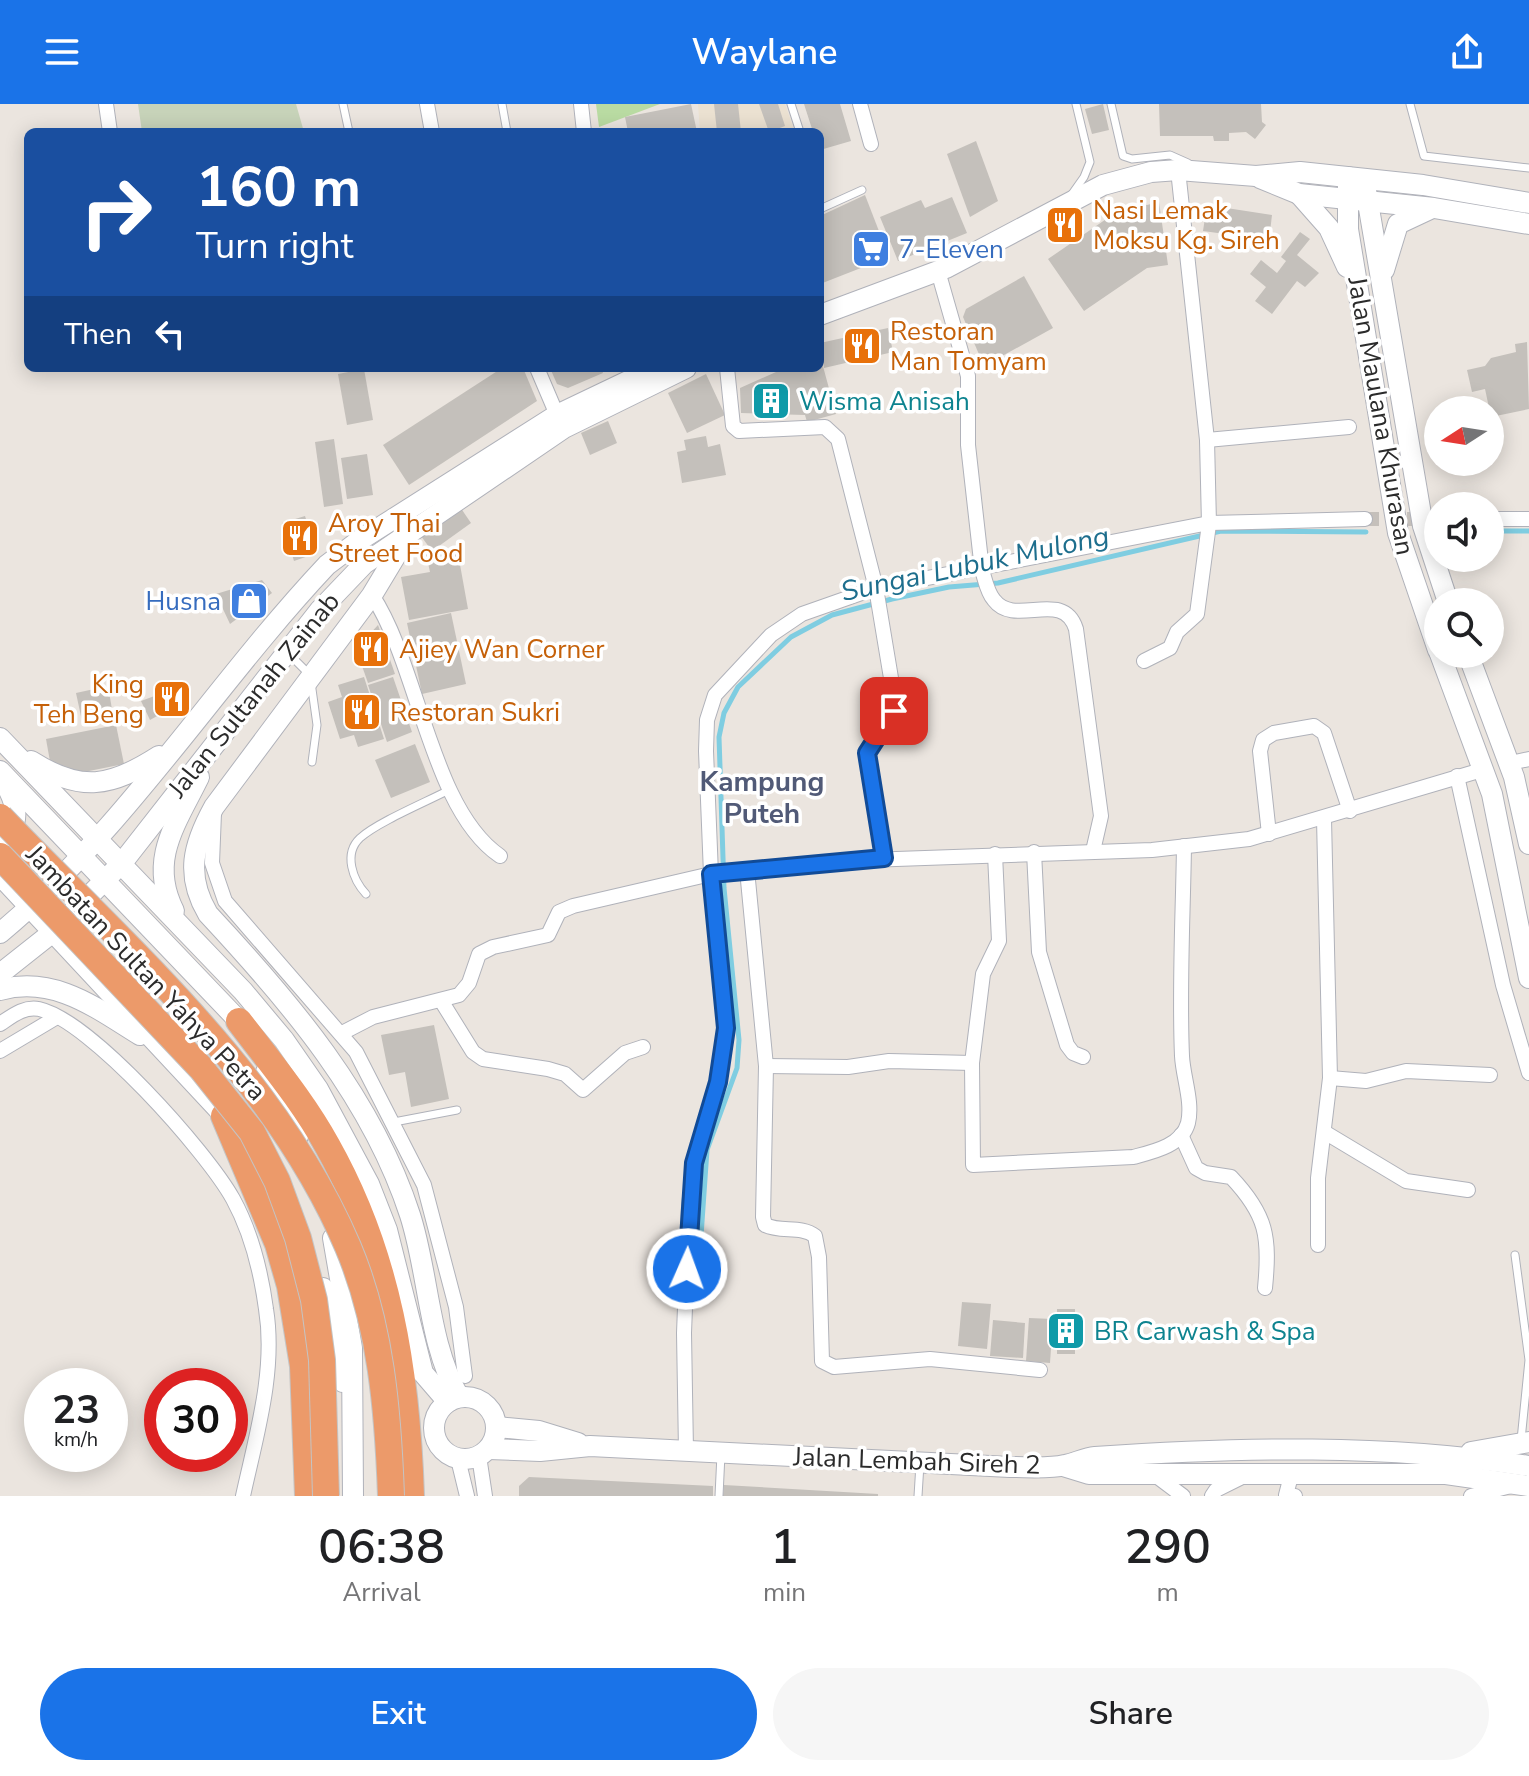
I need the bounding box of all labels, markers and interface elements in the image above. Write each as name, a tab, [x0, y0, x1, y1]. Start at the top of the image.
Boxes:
text: Waylane	[691, 28, 838, 77]
icon: menu	[40, 30, 84, 74]
icon: share	[1445, 30, 1489, 74]
text: 160 m	[196, 149, 361, 226]
icon: right	[64, 160, 168, 264]
place label: Nasi Lemak Moksu Kg. Sireh	[1093, 193, 1280, 258]
restaurant icon: Nasi Lemak Moksu Kg. Sireh	[1044, 204, 1086, 246]
text: Turn right	[196, 222, 353, 271]
supermarket icon: 7-Eleven	[850, 228, 892, 270]
place label: 7-Eleven	[899, 232, 1004, 267]
street label: Jalan Maulana Khurasan	[1339, 273, 1423, 558]
icon: left	[148, 312, 192, 356]
text: Then	[64, 314, 132, 355]
place label: Restoran Man Tomyam	[890, 314, 1047, 379]
restaurant icon: Restoran Man Tomyam	[841, 325, 883, 367]
building icon: Wisma Anisah	[750, 380, 792, 422]
place label: Wisma Anisah	[799, 384, 970, 419]
north arrow	[1424, 396, 1504, 476]
map controls	[1424, 396, 1504, 668]
button: sound	[1424, 492, 1504, 572]
place label: Aroy Thai Street Food	[328, 506, 463, 571]
restaurant icon: Aroy Thai Street Food	[279, 517, 321, 559]
water label: Sungai Lubuk Mulong	[837, 517, 1113, 611]
shop icon: Husna	[228, 580, 270, 622]
place label: Husna	[146, 584, 221, 619]
street label: Jalan Sultanah Zainab	[160, 585, 348, 806]
button: search	[1424, 588, 1504, 668]
restaurant icon: Ajiey Wan Corner	[350, 628, 392, 670]
place label: Ajiey Wan Corner	[399, 632, 605, 667]
place label: King Teh Beng	[34, 667, 144, 732]
pin	[860, 677, 928, 745]
restaurant icon: King Teh Beng	[151, 678, 193, 720]
icon: arrive	[872, 689, 916, 733]
restaurant icon: Restoran Sukri	[341, 691, 383, 733]
place label: Restoran Sukri	[390, 695, 560, 730]
district label: Kampung Puteh	[700, 763, 824, 833]
street label: Jambatan Sultan Yahya Petra	[17, 837, 274, 1108]
position arrow	[645, 1227, 729, 1311]
building icon: BR Carwash & Spa	[1045, 1310, 1087, 1352]
place label: BR Carwash & Spa	[1094, 1314, 1316, 1349]
speed limit sign: 30	[144, 1368, 248, 1472]
text: 23	[52, 1383, 100, 1437]
text: km/h	[54, 1426, 98, 1453]
street label: Jalan Lembah Sireh 2	[792, 1439, 1041, 1483]
text: 06:38	[318, 1514, 445, 1580]
text: 1	[770, 1514, 799, 1580]
text: 290	[1124, 1514, 1211, 1580]
text: Arrival	[342, 1575, 421, 1610]
text: min	[763, 1575, 806, 1610]
text: m	[1156, 1575, 1179, 1610]
button: Exit	[40, 1668, 757, 1760]
button: Share	[773, 1668, 1489, 1760]

